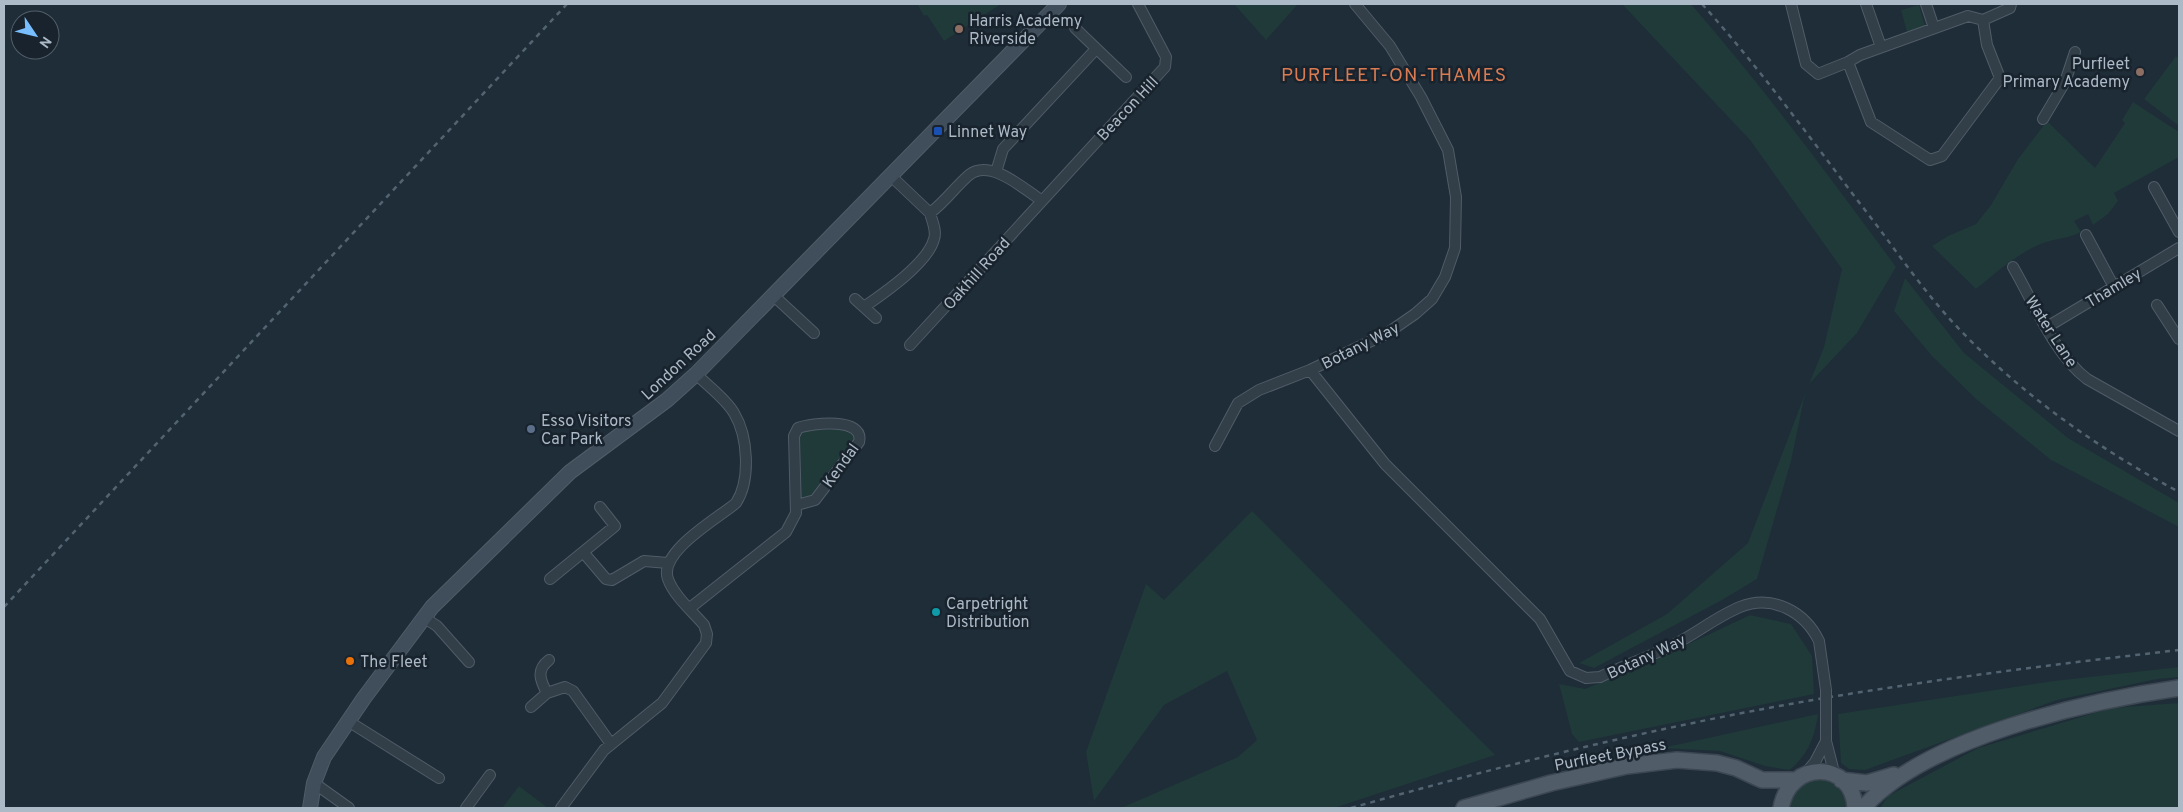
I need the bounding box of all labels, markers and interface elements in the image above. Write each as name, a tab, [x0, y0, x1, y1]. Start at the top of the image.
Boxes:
north arrow	[10, 10, 60, 60]
place label: Harris Academy Riverside	[969, 12, 1082, 50]
marker: Harris Academy Riverside	[953, 23, 965, 35]
text: N	[35, 33, 54, 51]
place label: Purfleet Primary Academy	[2003, 55, 2130, 93]
district label: PURFLEET-ON-THAMES	[1281, 64, 1507, 88]
marker: Purfleet Primary Academy	[2134, 66, 2146, 78]
street label: Beacon Hill	[1093, 73, 1163, 146]
place label: Linnet Way	[948, 123, 1027, 143]
marker: Linnet Way	[932, 125, 944, 137]
street label: Oakhill Road	[940, 234, 1015, 315]
street label: Thamley	[2083, 264, 2146, 313]
street label: Water Lane	[2020, 293, 2081, 372]
street label: Botany Way	[1319, 319, 1403, 375]
street label: London Road	[638, 326, 721, 405]
place label: Esso Visitors Car Park	[541, 412, 632, 450]
marker: Esso Visitors Car Park	[525, 423, 537, 435]
street label: Kendal	[819, 440, 864, 492]
place label: Carpetright Distribution	[946, 595, 1030, 633]
marker: Carpetright Distribution	[930, 606, 942, 618]
street label: Botany Way	[1604, 631, 1689, 685]
place label: The Fleet	[360, 653, 428, 673]
marker: The Fleet	[344, 655, 356, 667]
street label: Purfleet Bypass	[1553, 735, 1668, 777]

